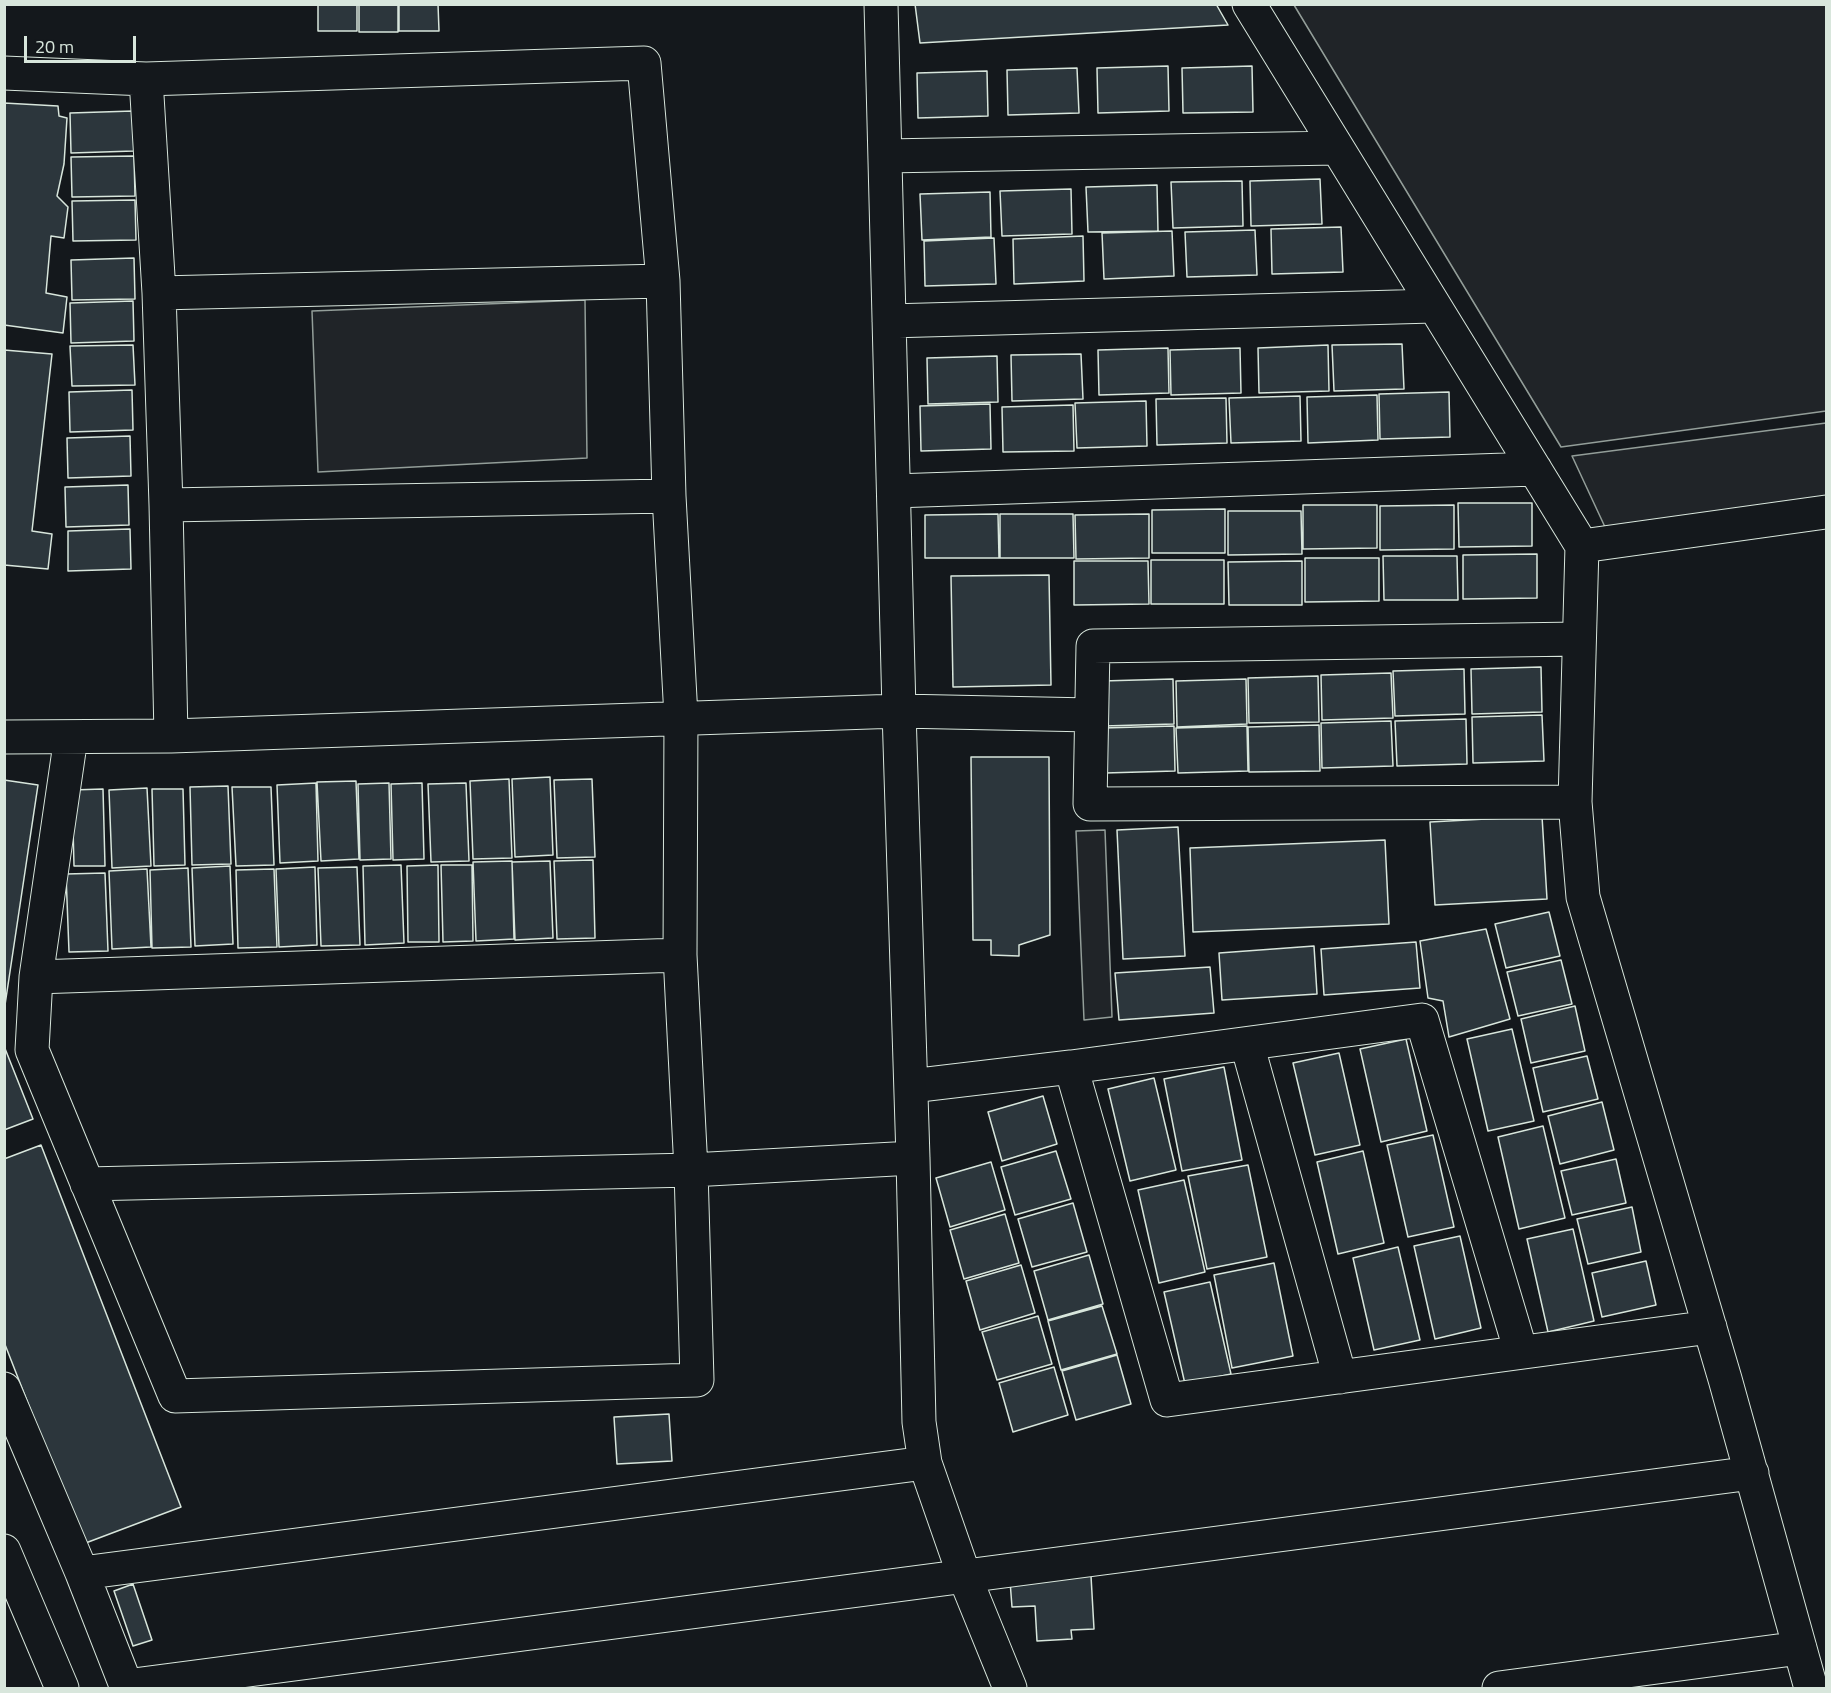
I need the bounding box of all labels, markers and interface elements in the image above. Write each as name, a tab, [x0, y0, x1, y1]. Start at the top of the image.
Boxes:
scale bar	[27, 24, 140, 62]
text: 20 m	[35, 33, 74, 60]

